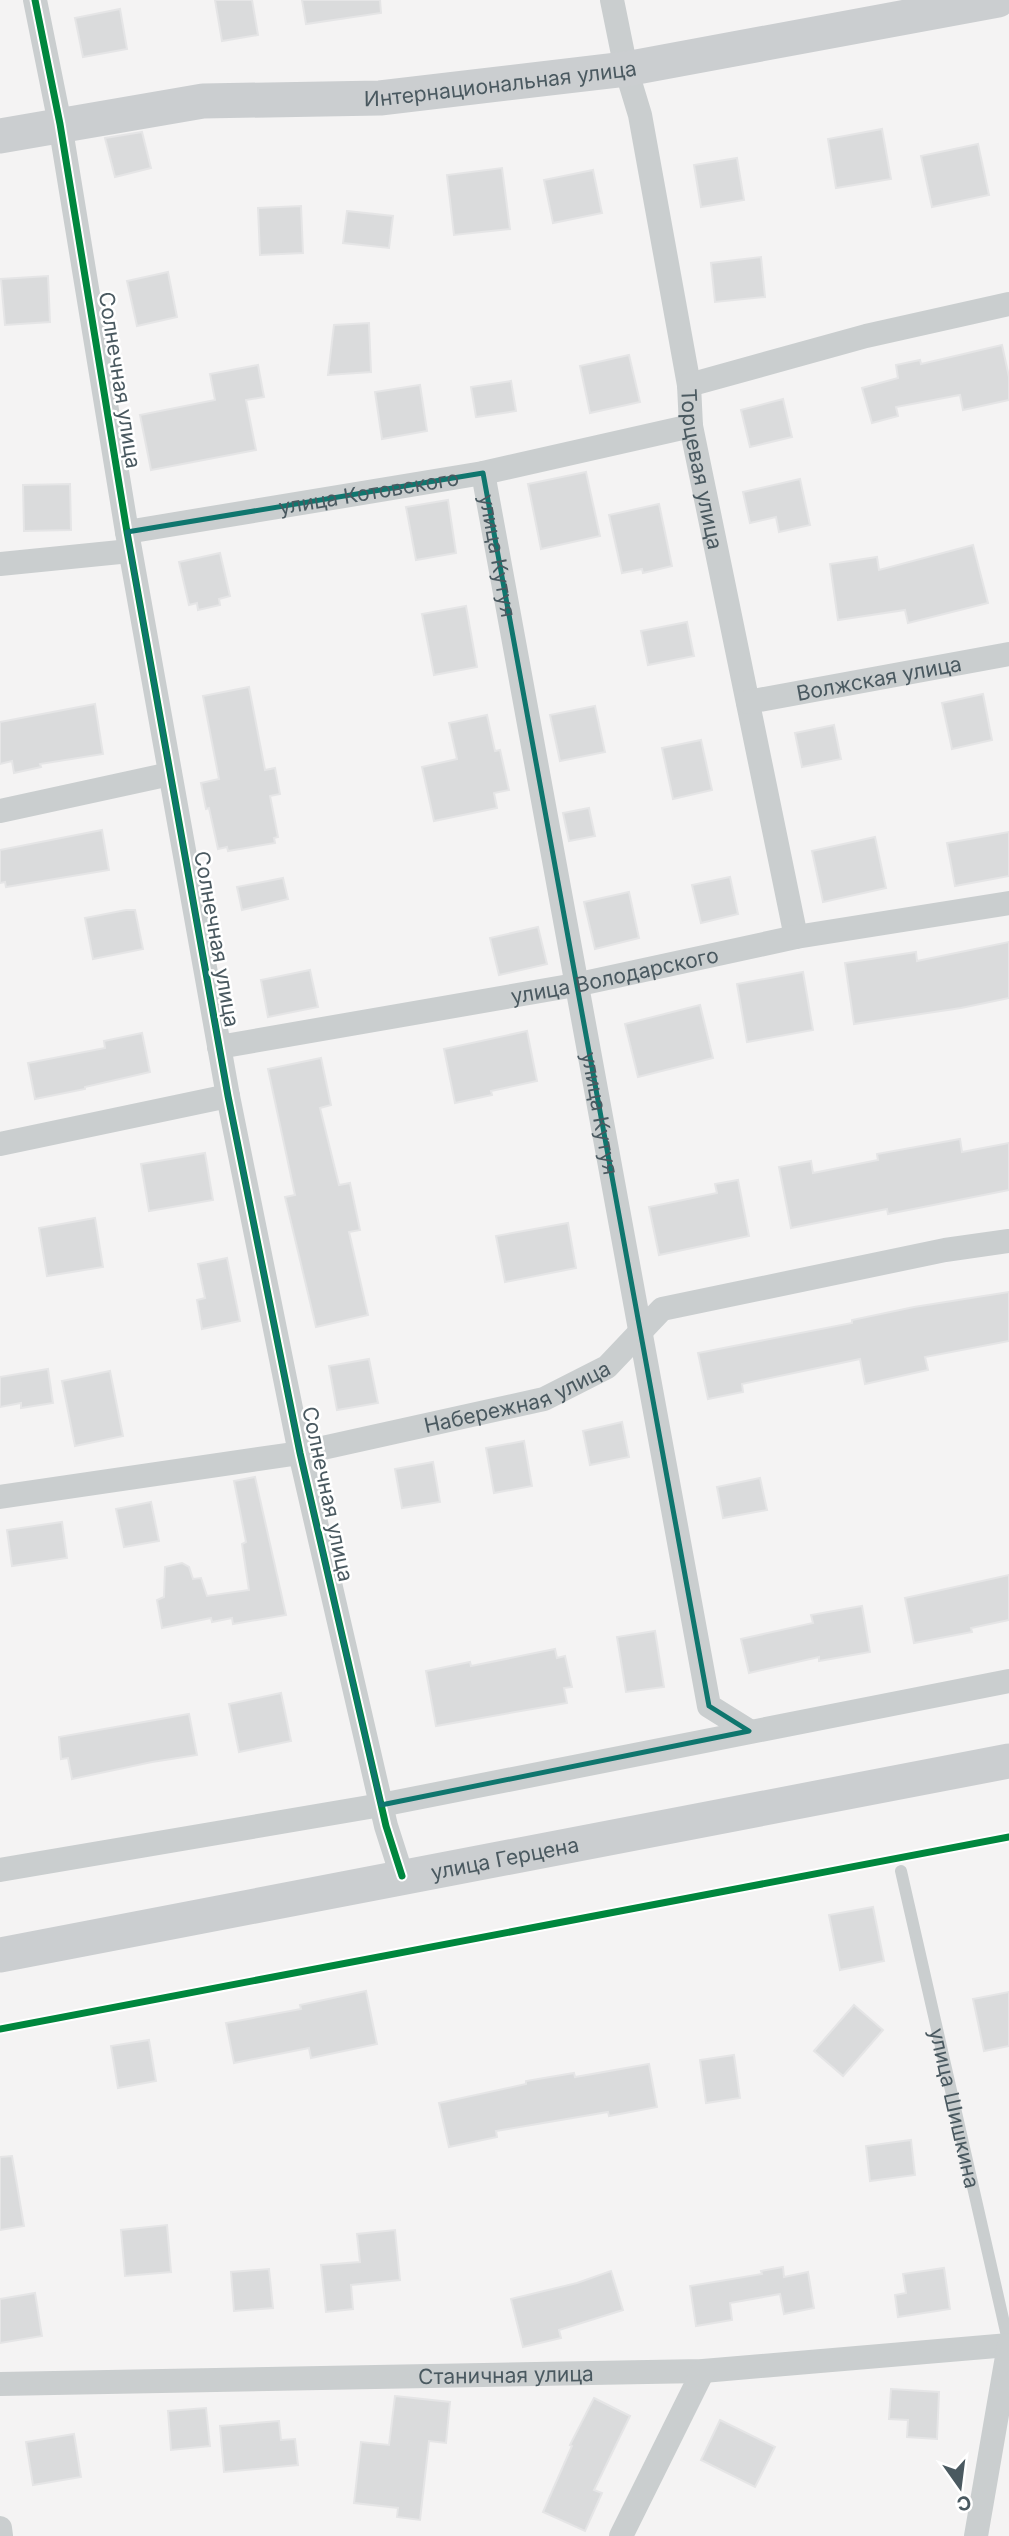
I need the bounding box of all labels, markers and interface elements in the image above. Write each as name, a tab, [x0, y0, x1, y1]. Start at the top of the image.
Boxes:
street label: Интернациональная улица	[364, 55, 638, 111]
street label: Солнечная улица	[94, 290, 146, 470]
street label: Торцевая улица	[677, 388, 729, 552]
street label: улица Котовского	[277, 465, 461, 519]
street label: улица Кутуя	[475, 492, 522, 619]
street label: Волжская улица	[794, 651, 963, 705]
street label: Солнечная улица	[189, 849, 245, 1029]
street label: улица Володарского	[509, 942, 721, 1008]
street label: улица Кутуя	[577, 1050, 624, 1177]
street label: Набережная улица	[421, 1355, 614, 1438]
street label: Солнечная улица	[297, 1404, 359, 1584]
street label: улица Герцена	[429, 1831, 581, 1884]
street label: улица Шишкина	[925, 2025, 985, 2190]
street label: Станичная улица	[418, 2361, 594, 2389]
north arrow	[925, 2452, 995, 2522]
text: С	[954, 2490, 974, 2516]

